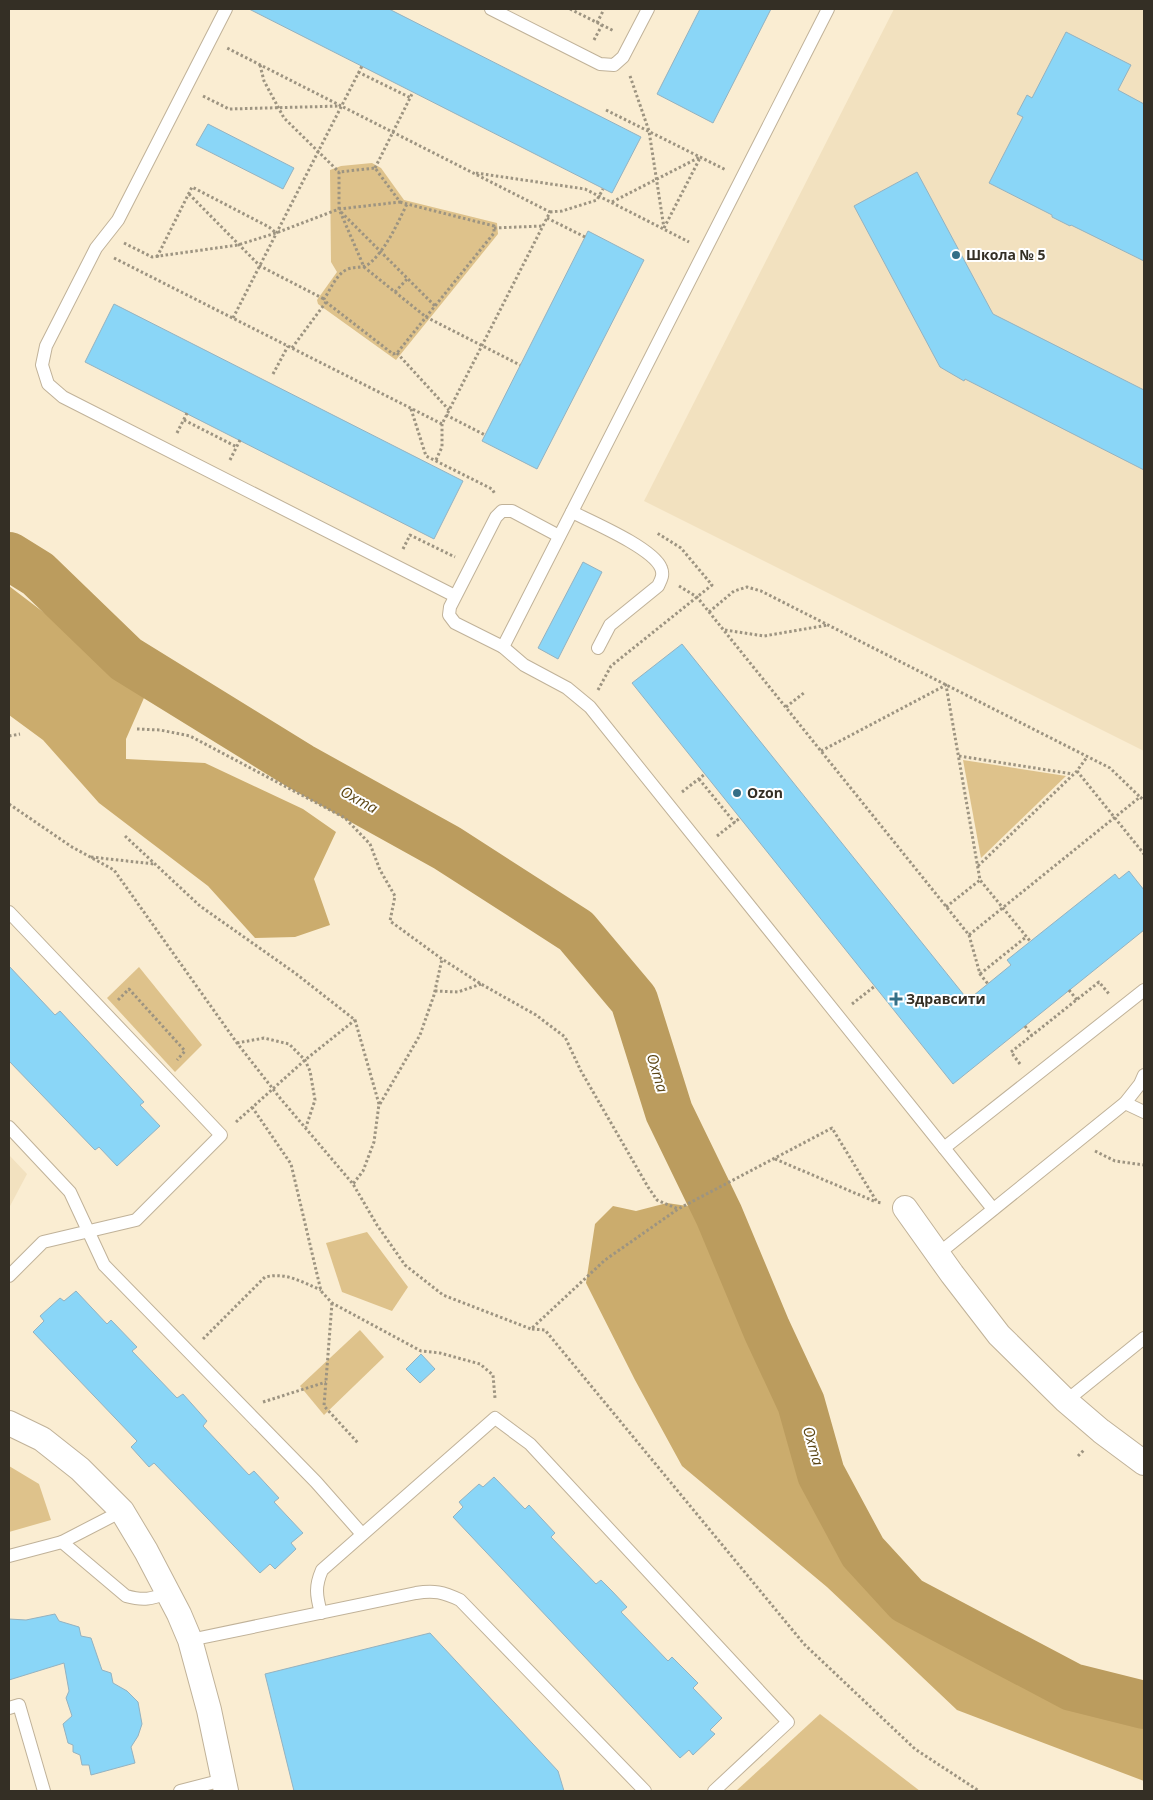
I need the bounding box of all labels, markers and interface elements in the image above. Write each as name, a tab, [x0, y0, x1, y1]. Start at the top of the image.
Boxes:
place label: Школа № 5	[966, 245, 1046, 264]
marker: Школа № 5	[950, 249, 962, 261]
water label: Охта	[337, 781, 382, 818]
place label: Ozon	[747, 783, 783, 802]
marker: Ozon	[731, 787, 743, 799]
place label: Здравсити	[906, 989, 986, 1008]
marker: Здравсити	[890, 993, 902, 1005]
water label: Охта	[643, 1051, 673, 1095]
water label: Охта	[799, 1424, 829, 1468]

